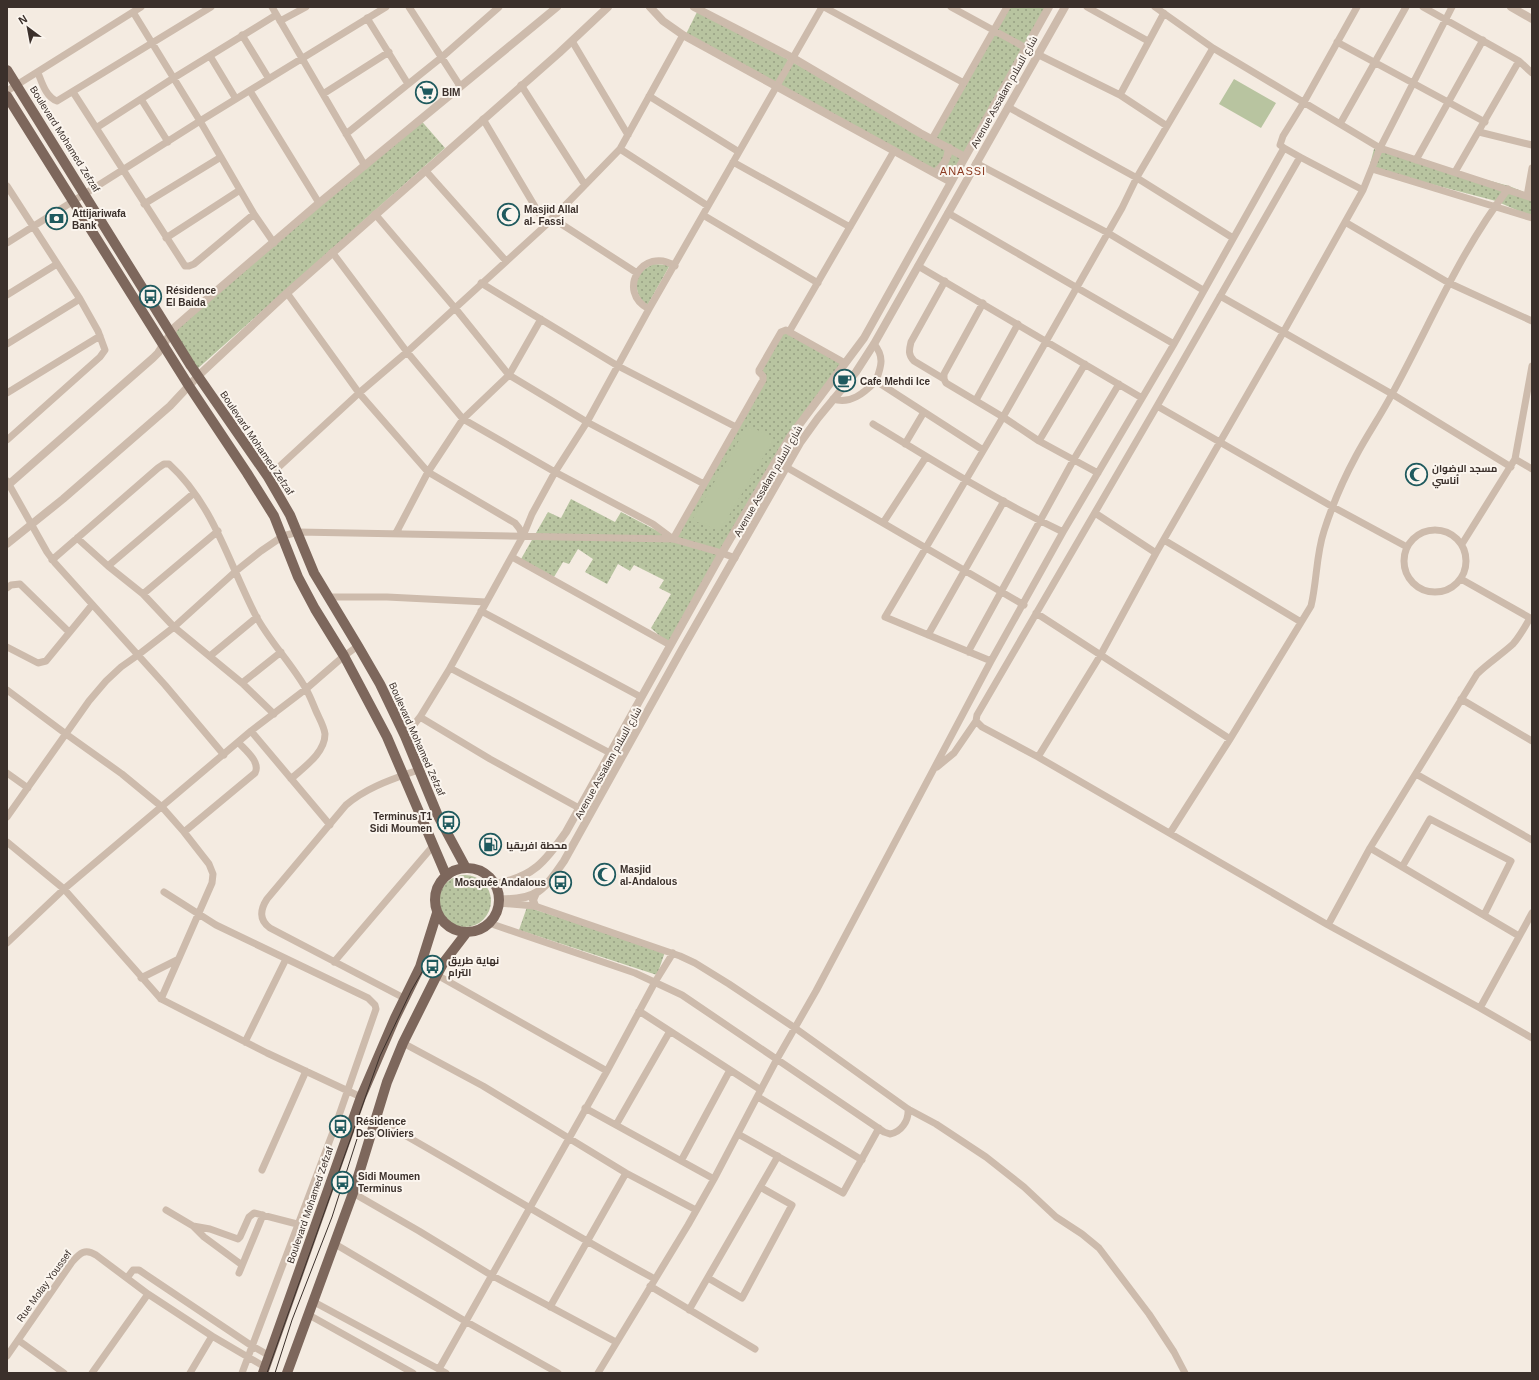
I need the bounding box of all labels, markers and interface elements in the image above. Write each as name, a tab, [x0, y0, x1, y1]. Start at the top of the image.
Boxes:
north arrow	[8, 8, 48, 48]
text: N	[16, 12, 29, 27]
street label: Avenue Assalam شارع السلام	[969, 34, 1041, 151]
supermarket icon: BIM	[413, 79, 439, 105]
street label: Boulevard Mohamed Zefzaf	[28, 84, 102, 194]
place label: BIM	[442, 87, 460, 98]
district label: ANASSI	[940, 165, 986, 177]
mosque icon: Masjid Allal al- Fassi	[495, 202, 521, 228]
place label: Masjid Allal al- Fassi	[524, 204, 579, 227]
bank icon: Attijariwafa Bank	[43, 206, 69, 232]
place label: Attijariwafa Bank	[72, 208, 126, 231]
bus stop icon: Résidence El Baida	[138, 283, 164, 309]
place label: Résidence El Baida	[166, 285, 216, 308]
cafe icon: Cafe Mehdi Ice	[832, 368, 858, 394]
place label: Cafe Mehdi Ice	[860, 376, 930, 387]
street label: Boulevard Mohamed Zefzaf	[218, 389, 296, 497]
street label: Avenue Assalam شارع السلام	[732, 424, 806, 539]
mosque icon: مسجد الرضوان أناسي	[1403, 461, 1429, 487]
place label: مسجد الرضوان أناسي	[1432, 463, 1497, 489]
street label: Boulevard Mohamed Zefzaf	[387, 681, 447, 798]
street label: Avenue Assalam شارع السلام	[573, 705, 645, 822]
bus stop icon: Terminus T1 Sidi Moumen	[435, 809, 461, 835]
place label: Terminus T1 Sidi Moumen	[370, 811, 432, 834]
fuel station icon: محطة افريقيا	[478, 832, 504, 858]
place label: محطة افريقيا	[506, 840, 567, 852]
mosque icon: Masjid al-Andalous	[591, 862, 617, 888]
place label: Masjid al-Andalous	[620, 864, 678, 887]
bus stop icon: Mosquée Andalous	[548, 869, 574, 895]
place label: Mosquée Andalous	[455, 877, 546, 888]
bus stop icon: نهاية طريق الترام	[419, 953, 445, 979]
place label: نهاية طريق الترام	[448, 955, 499, 980]
bus stop icon: Résidence Des Oliviers	[328, 1114, 354, 1140]
place label: Résidence Des Oliviers	[356, 1116, 414, 1139]
street label: Boulevard Mohamed Zefzaf	[285, 1145, 335, 1265]
bus stop icon: Sidi Moumen Terminus	[330, 1169, 356, 1195]
place label: Sidi Moumen Terminus	[358, 1171, 420, 1194]
street label: Rue Molay Youssef	[14, 1248, 74, 1324]

